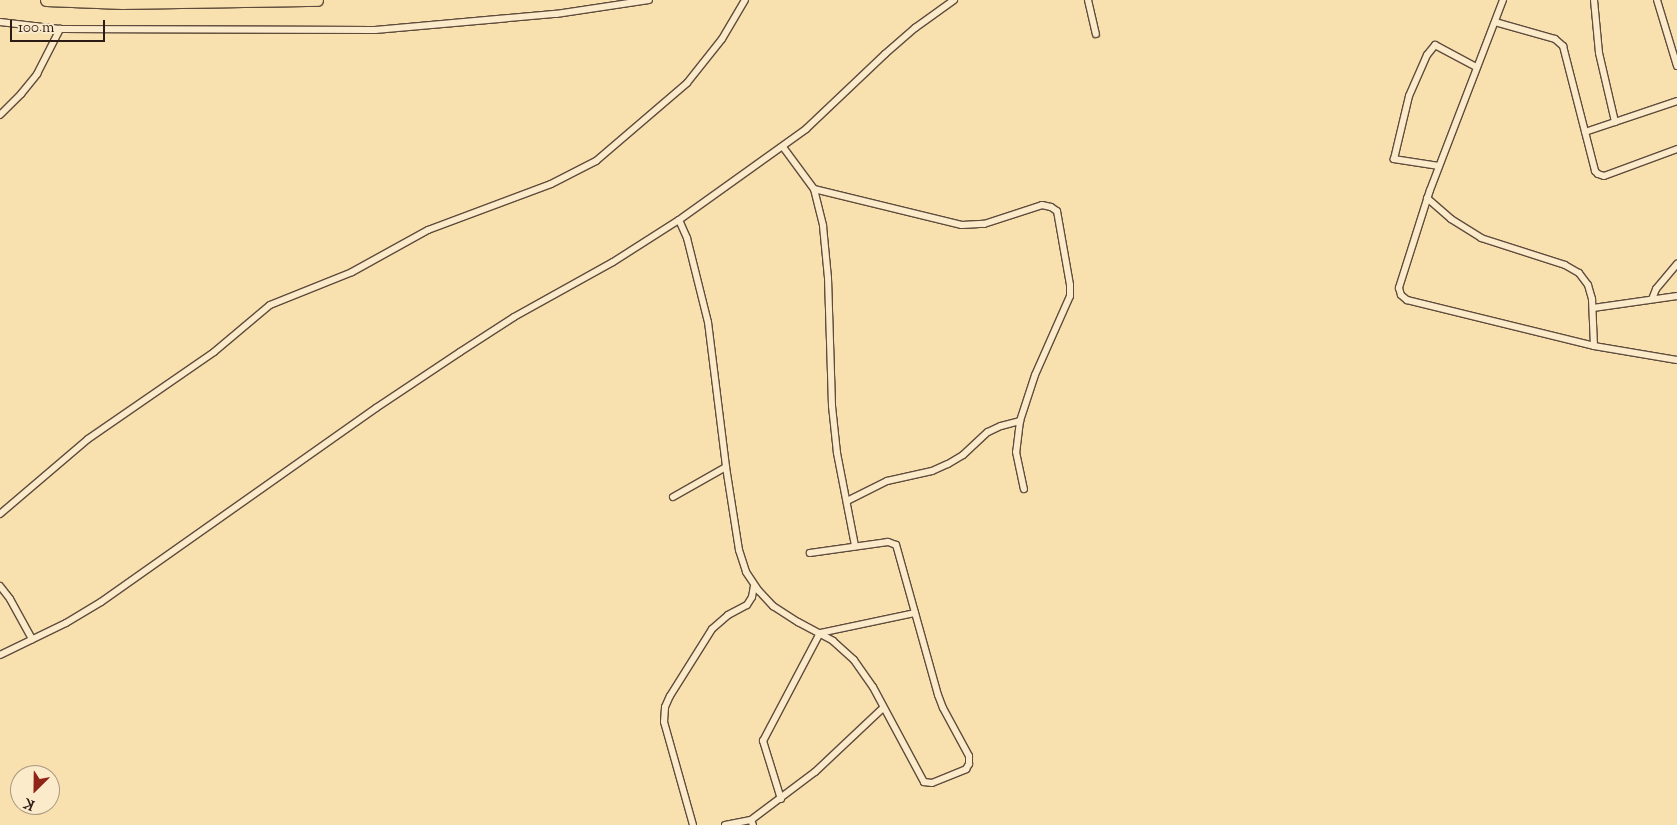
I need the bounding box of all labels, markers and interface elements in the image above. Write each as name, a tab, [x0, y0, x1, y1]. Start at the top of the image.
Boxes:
scale bar	[12, 10, 108, 42]
text: 100 m	[18, 18, 54, 39]
north arrow	[10, 765, 60, 815]
text: K	[21, 792, 38, 814]

